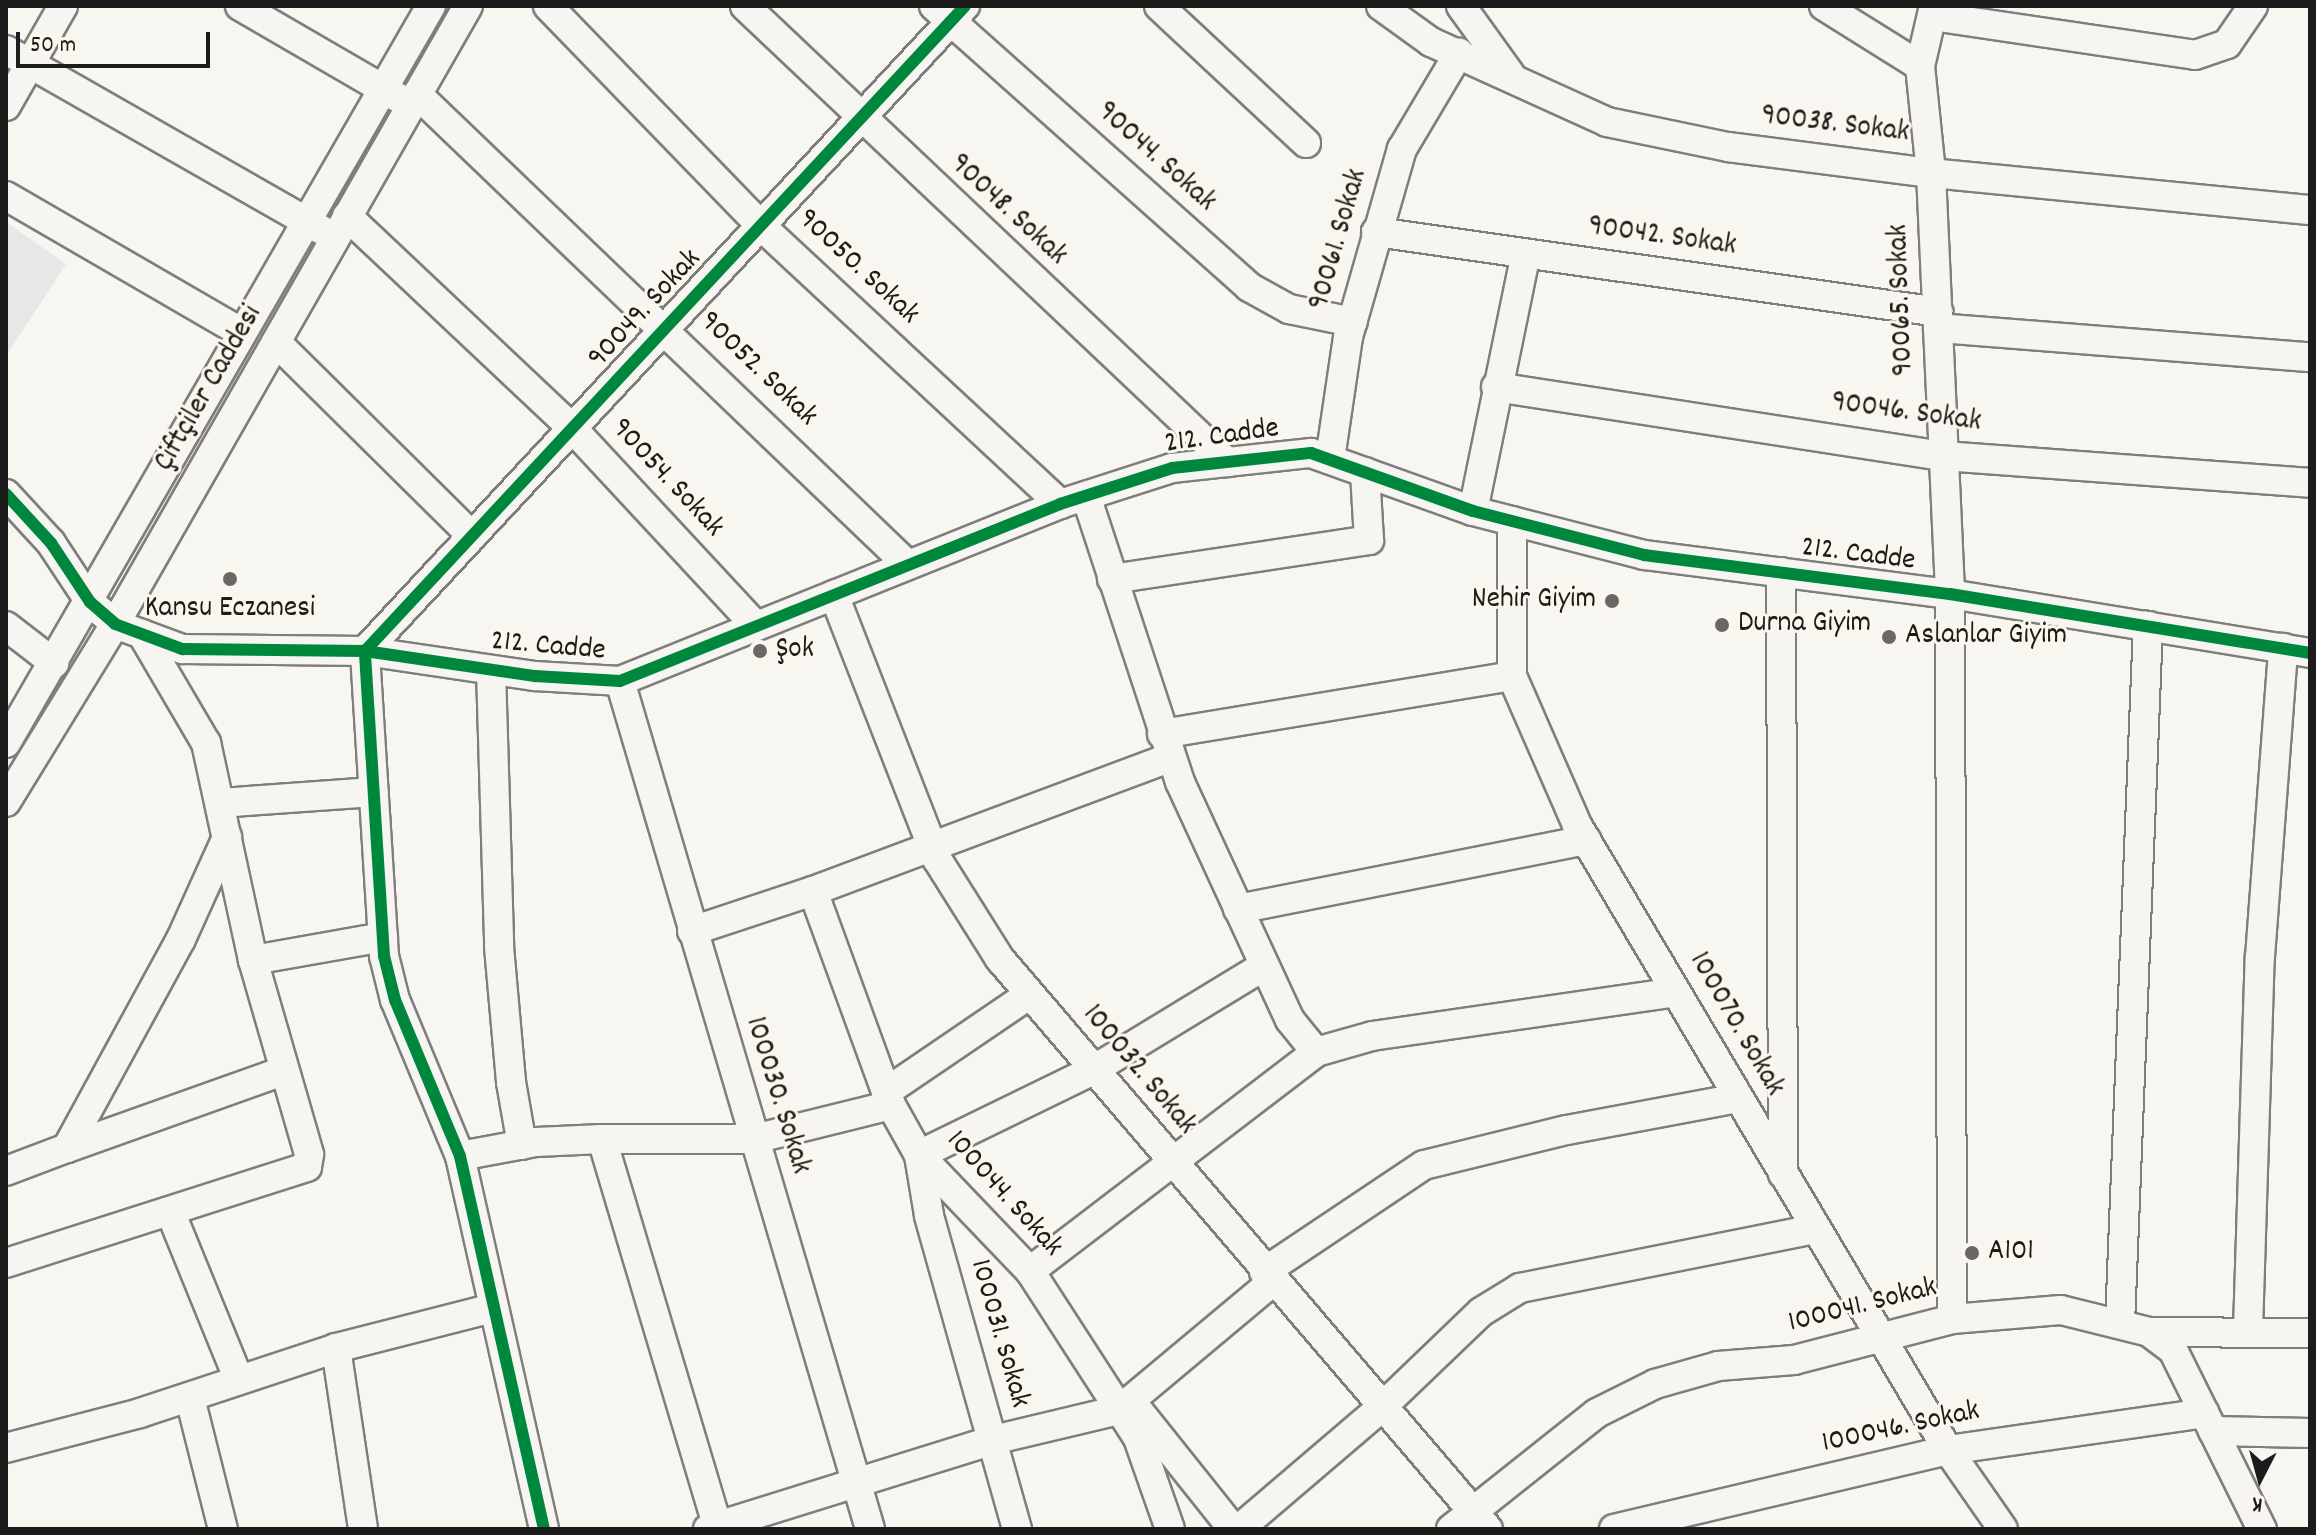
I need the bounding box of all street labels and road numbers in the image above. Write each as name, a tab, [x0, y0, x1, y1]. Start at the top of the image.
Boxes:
street label: 90044. Sokak	[1088, 95, 1222, 221]
street label: 90038. Sokak	[1759, 99, 1911, 153]
street label: 90048. Sokak	[941, 147, 1073, 275]
street label: 90061. Sokak	[1303, 165, 1377, 315]
street label: 90050. Sokak	[788, 202, 926, 334]
street label: 90042. Sokak	[1586, 210, 1738, 266]
street label: 90065. Sokak	[1882, 223, 1924, 377]
street label: 90049. Sokak	[582, 243, 710, 377]
street label: Çiftçiler Caddesi	[148, 300, 272, 478]
street label: 90052. Sokak	[690, 305, 824, 435]
street label: 90046. Sokak	[1829, 386, 1983, 442]
street label: 90054. Sokak	[602, 412, 730, 546]
street label: 212. Cadde	[1163, 412, 1281, 464]
street label: 212. Cadde	[1799, 531, 1917, 581]
street label: 212. Cadde	[489, 625, 607, 671]
street label: 100070. Sokak	[1679, 946, 1791, 1104]
street label: 100032. Sokak	[1073, 998, 1203, 1144]
street label: 100030. Sokak	[735, 1013, 817, 1179]
street label: 100044. Sokak	[937, 1124, 1069, 1266]
street label: 100031. Sokak	[960, 1256, 1036, 1412]
street label: 100041. Sokak	[1785, 1271, 1941, 1343]
street label: 100046. Sokak	[1819, 1395, 1983, 1463]

